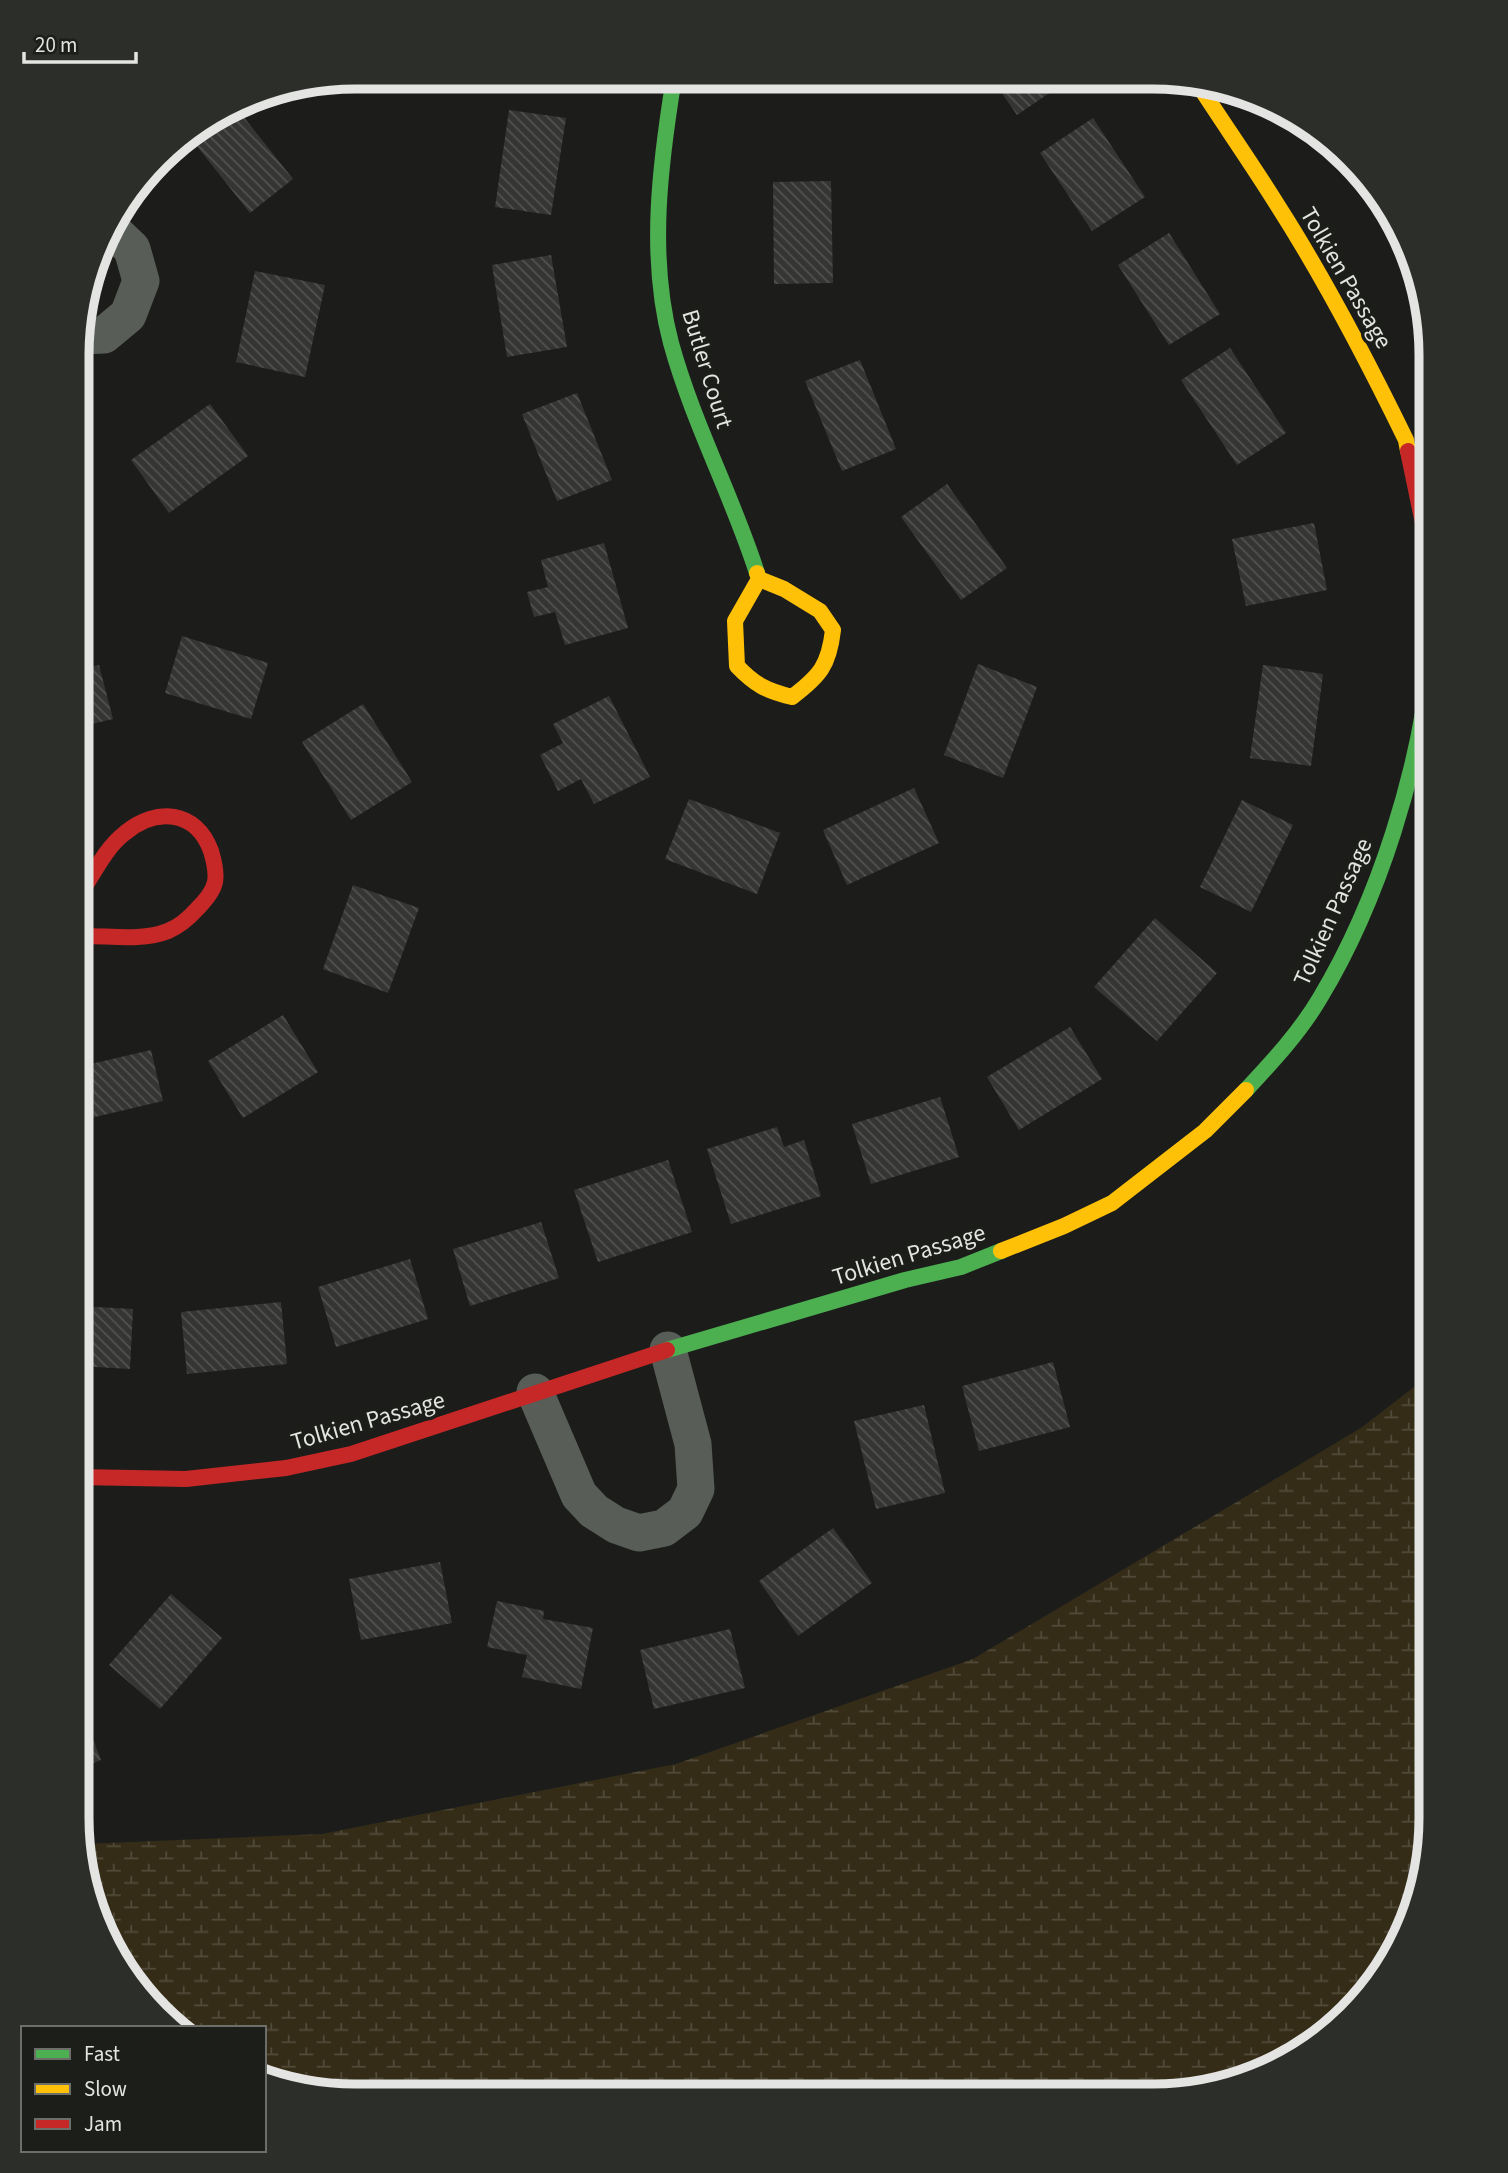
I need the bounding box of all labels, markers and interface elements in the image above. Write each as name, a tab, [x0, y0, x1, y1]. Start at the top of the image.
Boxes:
scale bar	[24, 21, 136, 65]
text: 20 m	[35, 30, 77, 60]
street label: Tolkien Passage	[1291, 201, 1401, 355]
street label: Butler Court	[672, 305, 742, 433]
street label: Tolkien Passage	[1285, 832, 1381, 992]
street label: Tolkien Passage	[828, 1215, 990, 1295]
street label: Tolkien Passage	[287, 1382, 449, 1460]
legend	[21, 2026, 266, 2152]
text: Fast	[84, 2039, 120, 2069]
text: Slow	[84, 2074, 127, 2104]
text: Jam	[84, 2109, 122, 2139]

